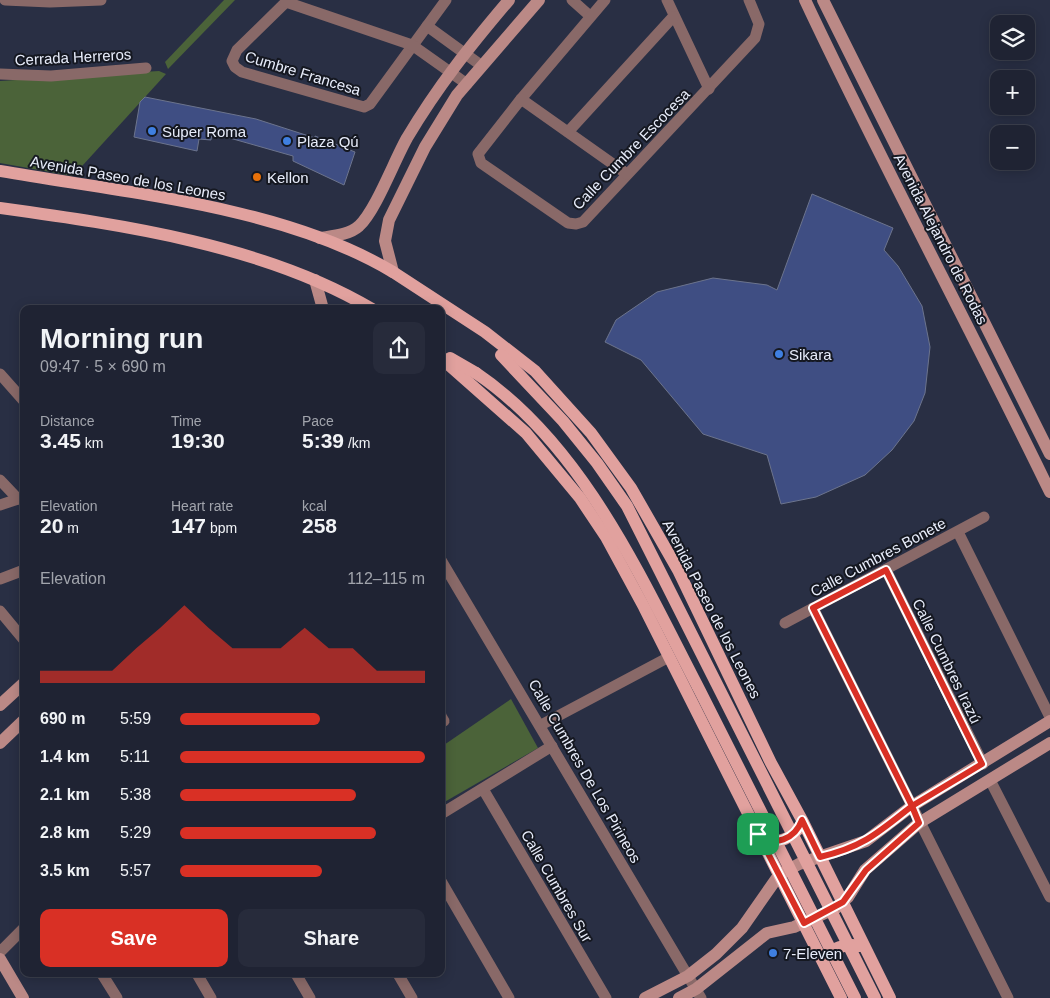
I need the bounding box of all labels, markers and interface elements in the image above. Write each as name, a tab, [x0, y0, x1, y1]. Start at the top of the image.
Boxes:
map controls	[990, 15, 1035, 170]
button: layers	[990, 15, 1035, 60]
street label: Cerrada Herreros	[14, 45, 132, 69]
street label: Cumbre Francesa	[243, 47, 364, 99]
button: +	[990, 70, 1035, 115]
street label: Calle Cumbre Escocesa	[569, 85, 693, 213]
place label: Súper Roma	[162, 123, 247, 140]
marker: Súper Roma	[146, 125, 158, 137]
button: −	[990, 125, 1035, 170]
place label: Plaza Qú	[297, 133, 359, 150]
marker: Plaza Qú	[281, 135, 293, 147]
street label: Avenida Alejandro de Rodas	[891, 151, 991, 327]
street label: Avenida Paseo de los Leones	[29, 152, 227, 204]
place label: Kellon	[267, 169, 309, 186]
marker: Kellon	[251, 171, 263, 183]
button: share	[373, 322, 425, 374]
text: Morning run	[40, 323, 203, 354]
place label: Sikara	[789, 346, 832, 363]
marker: Sikara	[773, 348, 785, 360]
text: 09:47 · 5 × 690 m	[40, 358, 166, 375]
text: Distance	[40, 413, 94, 429]
text: Time	[171, 413, 202, 429]
text: Pace	[302, 413, 334, 429]
text: 3.45	[40, 429, 81, 452]
text: 19:30	[171, 429, 225, 452]
text: 5:39	[302, 429, 344, 452]
text: km	[81, 435, 103, 451]
text: /km	[344, 435, 370, 451]
text: Elevation	[40, 498, 98, 514]
text: Heart rate	[171, 498, 233, 514]
text: kcal	[302, 498, 327, 514]
text: 20	[40, 514, 63, 537]
text: 147	[171, 514, 206, 537]
text: 258	[302, 514, 337, 537]
street label: Calle Cumbres Bonete	[807, 514, 949, 600]
street label: Avenida Paseo de los Leones	[659, 517, 765, 701]
text: m	[63, 520, 79, 536]
text: bpm	[206, 520, 237, 536]
text: Elevation	[40, 570, 106, 587]
text: 112–115 m	[347, 570, 425, 587]
street label: Calle Cumbres Irazú	[909, 596, 985, 726]
street label: Calle Cumbres De Los Pirineos	[525, 676, 645, 866]
text: 690 m	[40, 710, 85, 727]
text: 5:59	[120, 710, 151, 727]
text: 1.4 km	[40, 748, 90, 765]
text: 5:11	[120, 748, 150, 765]
text: 2.1 km	[40, 786, 90, 803]
text: 5:38	[120, 786, 151, 803]
pin	[737, 813, 779, 855]
icon: arrive	[744, 820, 772, 848]
text: 2.8 km	[40, 824, 90, 841]
text: 5:29	[120, 824, 151, 841]
street label: Calle Cumbres Sur	[518, 827, 596, 945]
text: 3.5 km	[40, 862, 90, 879]
text: 5:57	[120, 862, 151, 879]
button: Save	[40, 909, 228, 967]
button: Share	[238, 909, 425, 967]
place label: 7-Eleven	[783, 945, 842, 962]
marker: 7-Eleven	[767, 947, 779, 959]

